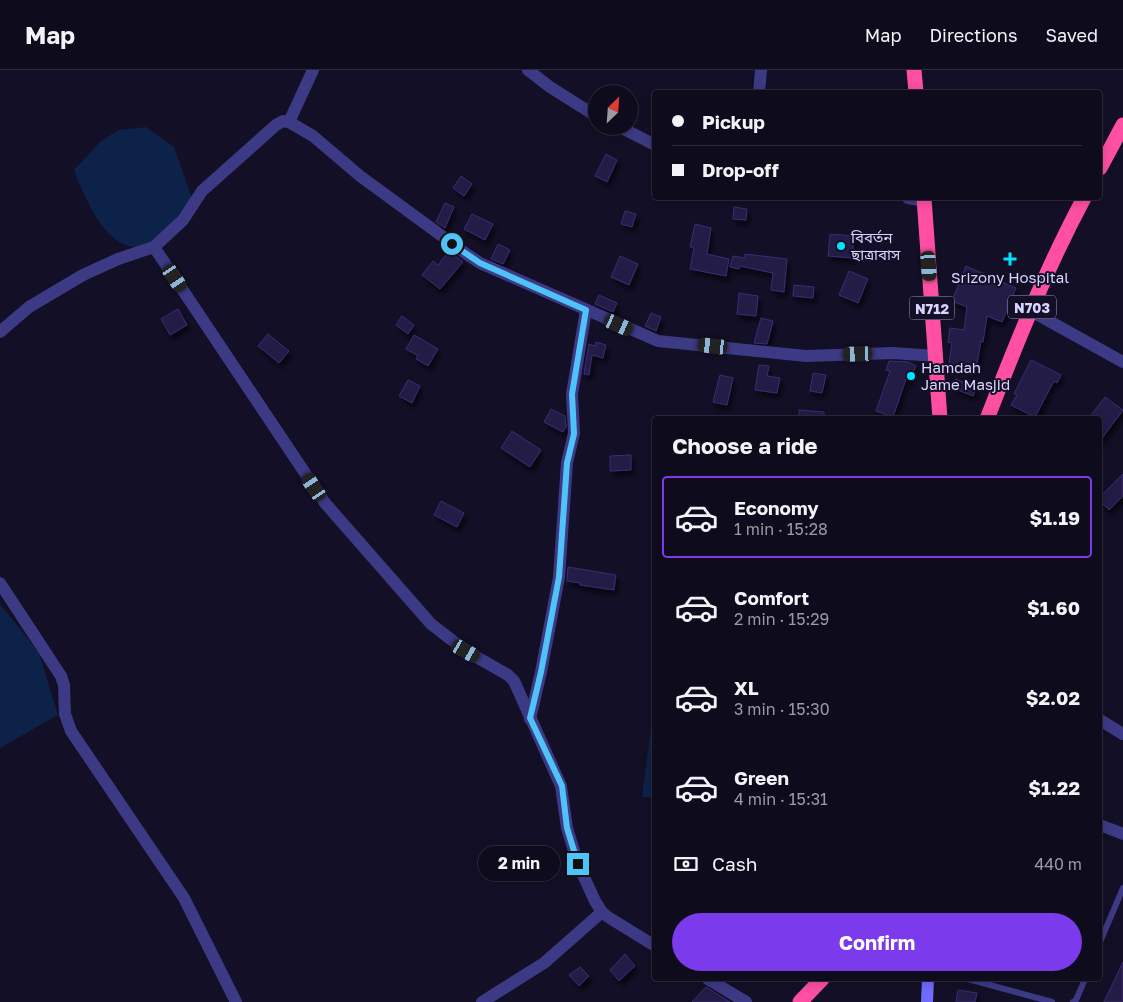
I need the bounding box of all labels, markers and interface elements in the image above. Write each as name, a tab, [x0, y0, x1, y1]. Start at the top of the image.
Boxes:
text: Map	[25, 20, 75, 49]
text: Map	[865, 24, 901, 46]
text: Directions	[929, 24, 1017, 46]
text: Saved	[1045, 24, 1098, 46]
north arrow	[588, 85, 638, 135]
map controls	[588, 85, 638, 135]
text: Pickup	[702, 110, 765, 133]
text: Drop-off	[702, 158, 779, 181]
place label: বিবর্তন ছাত্রাবাস	[850, 228, 901, 263]
route start	[441, 233, 463, 255]
marker: বিবর্তন ছাত্রাবাস	[835, 240, 847, 252]
car	[920, 251, 937, 281]
marker: Srizony Hospital	[1003, 252, 1017, 266]
car	[160, 261, 189, 295]
place label: Srizony Hospital	[951, 268, 1069, 286]
road number: N703	[1008, 296, 1056, 318]
road number: N712	[910, 297, 954, 320]
car	[602, 312, 635, 338]
car	[697, 337, 728, 355]
car	[842, 346, 873, 362]
place label: Hamdah Jame Masjid	[921, 358, 1010, 393]
marker: Hamdah Jame Masjid	[905, 370, 917, 382]
text: Choose a ride	[672, 432, 818, 459]
car	[299, 470, 328, 504]
icon: car	[674, 495, 719, 540]
text: Economy	[734, 496, 819, 519]
text: $1.19	[1030, 506, 1080, 529]
text: 1 min · 15:28	[734, 519, 828, 539]
icon: car	[674, 585, 719, 630]
text: Comfort	[734, 586, 809, 609]
text: $1.60	[1027, 596, 1080, 619]
text: 2 min · 15:29	[734, 609, 829, 629]
car	[449, 637, 482, 665]
icon: car	[674, 675, 719, 720]
text: XL	[734, 676, 759, 699]
text: $2.02	[1026, 686, 1080, 709]
text: 3 min · 15:30	[734, 699, 830, 719]
icon: car	[674, 765, 719, 810]
text: Green	[734, 766, 789, 789]
text: $1.22	[1028, 776, 1080, 799]
text: 4 min · 15:31	[734, 789, 828, 809]
callout: 2 min	[478, 846, 560, 882]
icon: cash	[672, 850, 700, 878]
text: Cash	[712, 852, 757, 875]
text: 2 min	[498, 853, 540, 873]
route end	[567, 853, 589, 875]
text: 440 m	[1034, 854, 1082, 874]
button: Confirm	[672, 913, 1082, 971]

